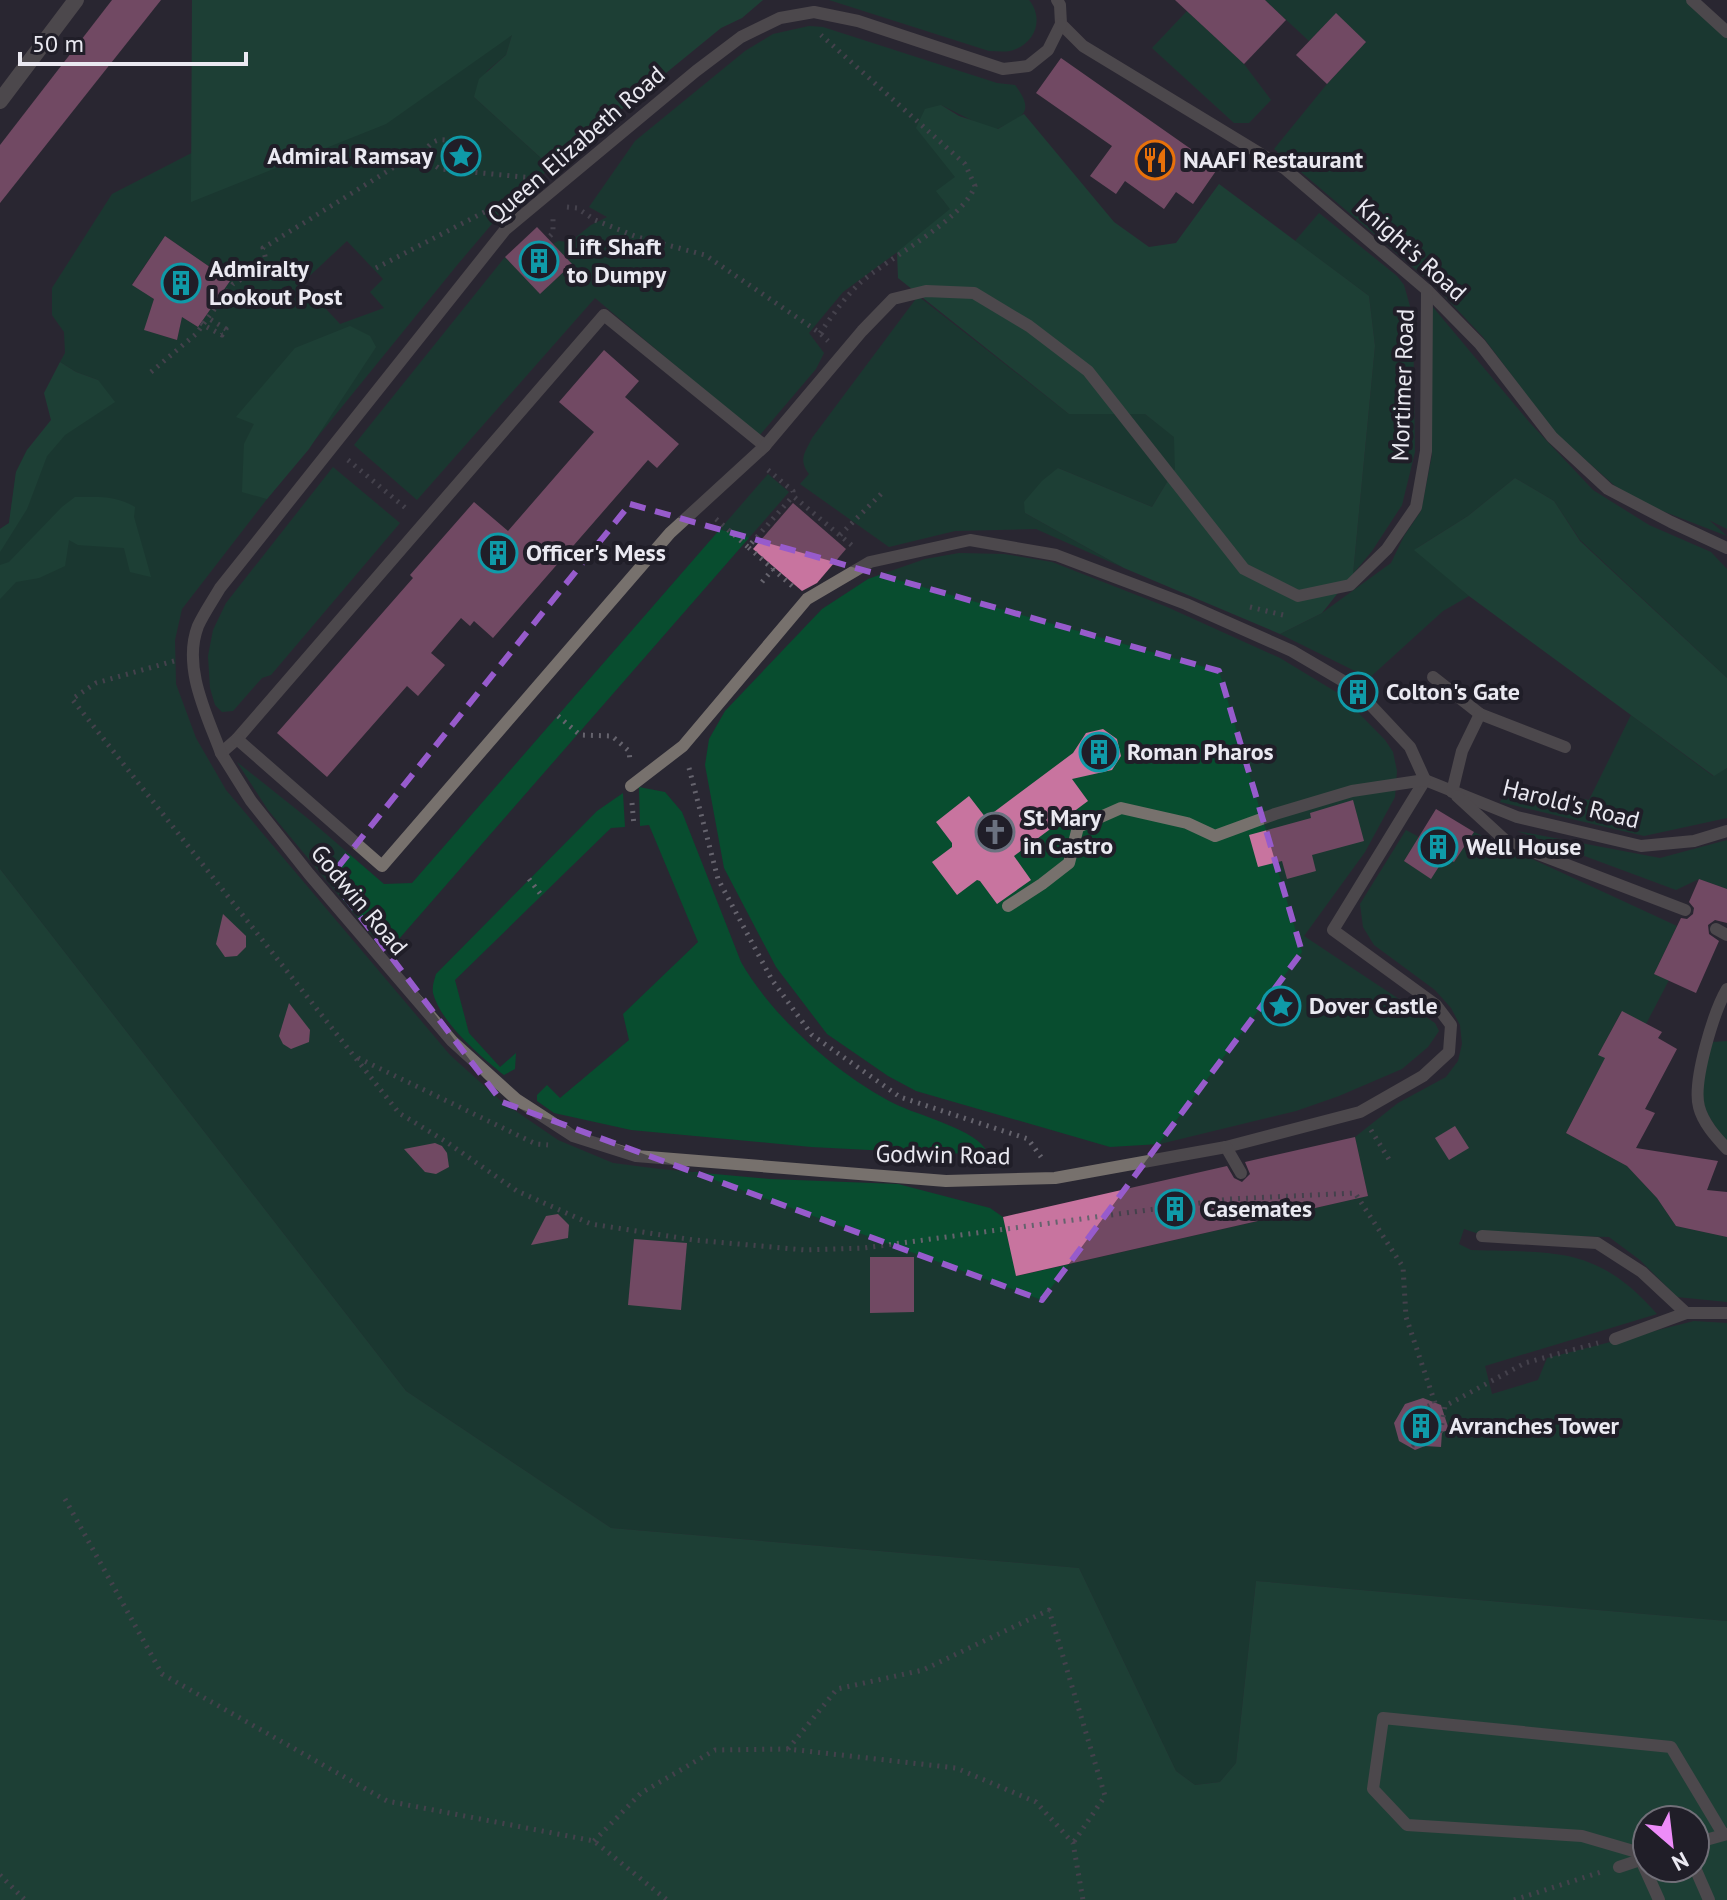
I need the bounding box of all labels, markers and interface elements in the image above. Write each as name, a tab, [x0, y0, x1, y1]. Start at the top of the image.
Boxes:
scale bar	[20, 16, 246, 66]
text: 50 m	[32, 28, 84, 59]
street label: Queen Elizabeth Road	[480, 59, 671, 230]
place icon: Admiral Ramsay	[440, 135, 482, 177]
restaurant icon: NAAFI Restaurant	[1134, 139, 1176, 181]
place label: Admiral Ramsay	[267, 140, 434, 171]
place label: NAAFI Restaurant	[1183, 144, 1364, 175]
street label: Knight's Road	[1349, 192, 1473, 308]
place label: Lift Shaft to Dumpy	[567, 231, 667, 290]
building icon: Lift Shaft to Dumpy	[518, 240, 560, 282]
place label: Admiralty Lookout Post	[209, 253, 343, 312]
building icon: Admiralty Lookout Post	[160, 262, 202, 304]
street label: Mortimer Road	[1384, 308, 1421, 462]
building icon: Officer's Mess	[477, 532, 519, 574]
place label: Officer's Mess	[526, 537, 666, 568]
building icon: Colton's Gate	[1337, 671, 1379, 713]
place label: Colton's Gate	[1386, 676, 1520, 707]
building icon: Roman Pharos	[1078, 731, 1120, 773]
place label: Roman Pharos	[1127, 736, 1274, 767]
street label: Harold's Road	[1499, 772, 1643, 835]
place label: St Mary in Castro	[1023, 802, 1113, 861]
church icon: St Mary in Castro	[974, 811, 1016, 853]
building icon: Well House	[1417, 826, 1459, 868]
place label: Well House	[1466, 831, 1582, 862]
street label: Godwin Road	[304, 838, 415, 961]
place icon: Dover Castle	[1260, 985, 1302, 1027]
place label: Dover Castle	[1309, 990, 1438, 1021]
street label: Godwin Road	[875, 1138, 1011, 1171]
building icon: Casemates	[1154, 1188, 1196, 1230]
place label: Casemates	[1203, 1193, 1312, 1224]
building icon: Avranches Tower	[1400, 1405, 1442, 1447]
place label: Avranches Tower	[1449, 1410, 1620, 1441]
north arrow	[1631, 1804, 1711, 1884]
text: N	[1667, 1846, 1693, 1877]

